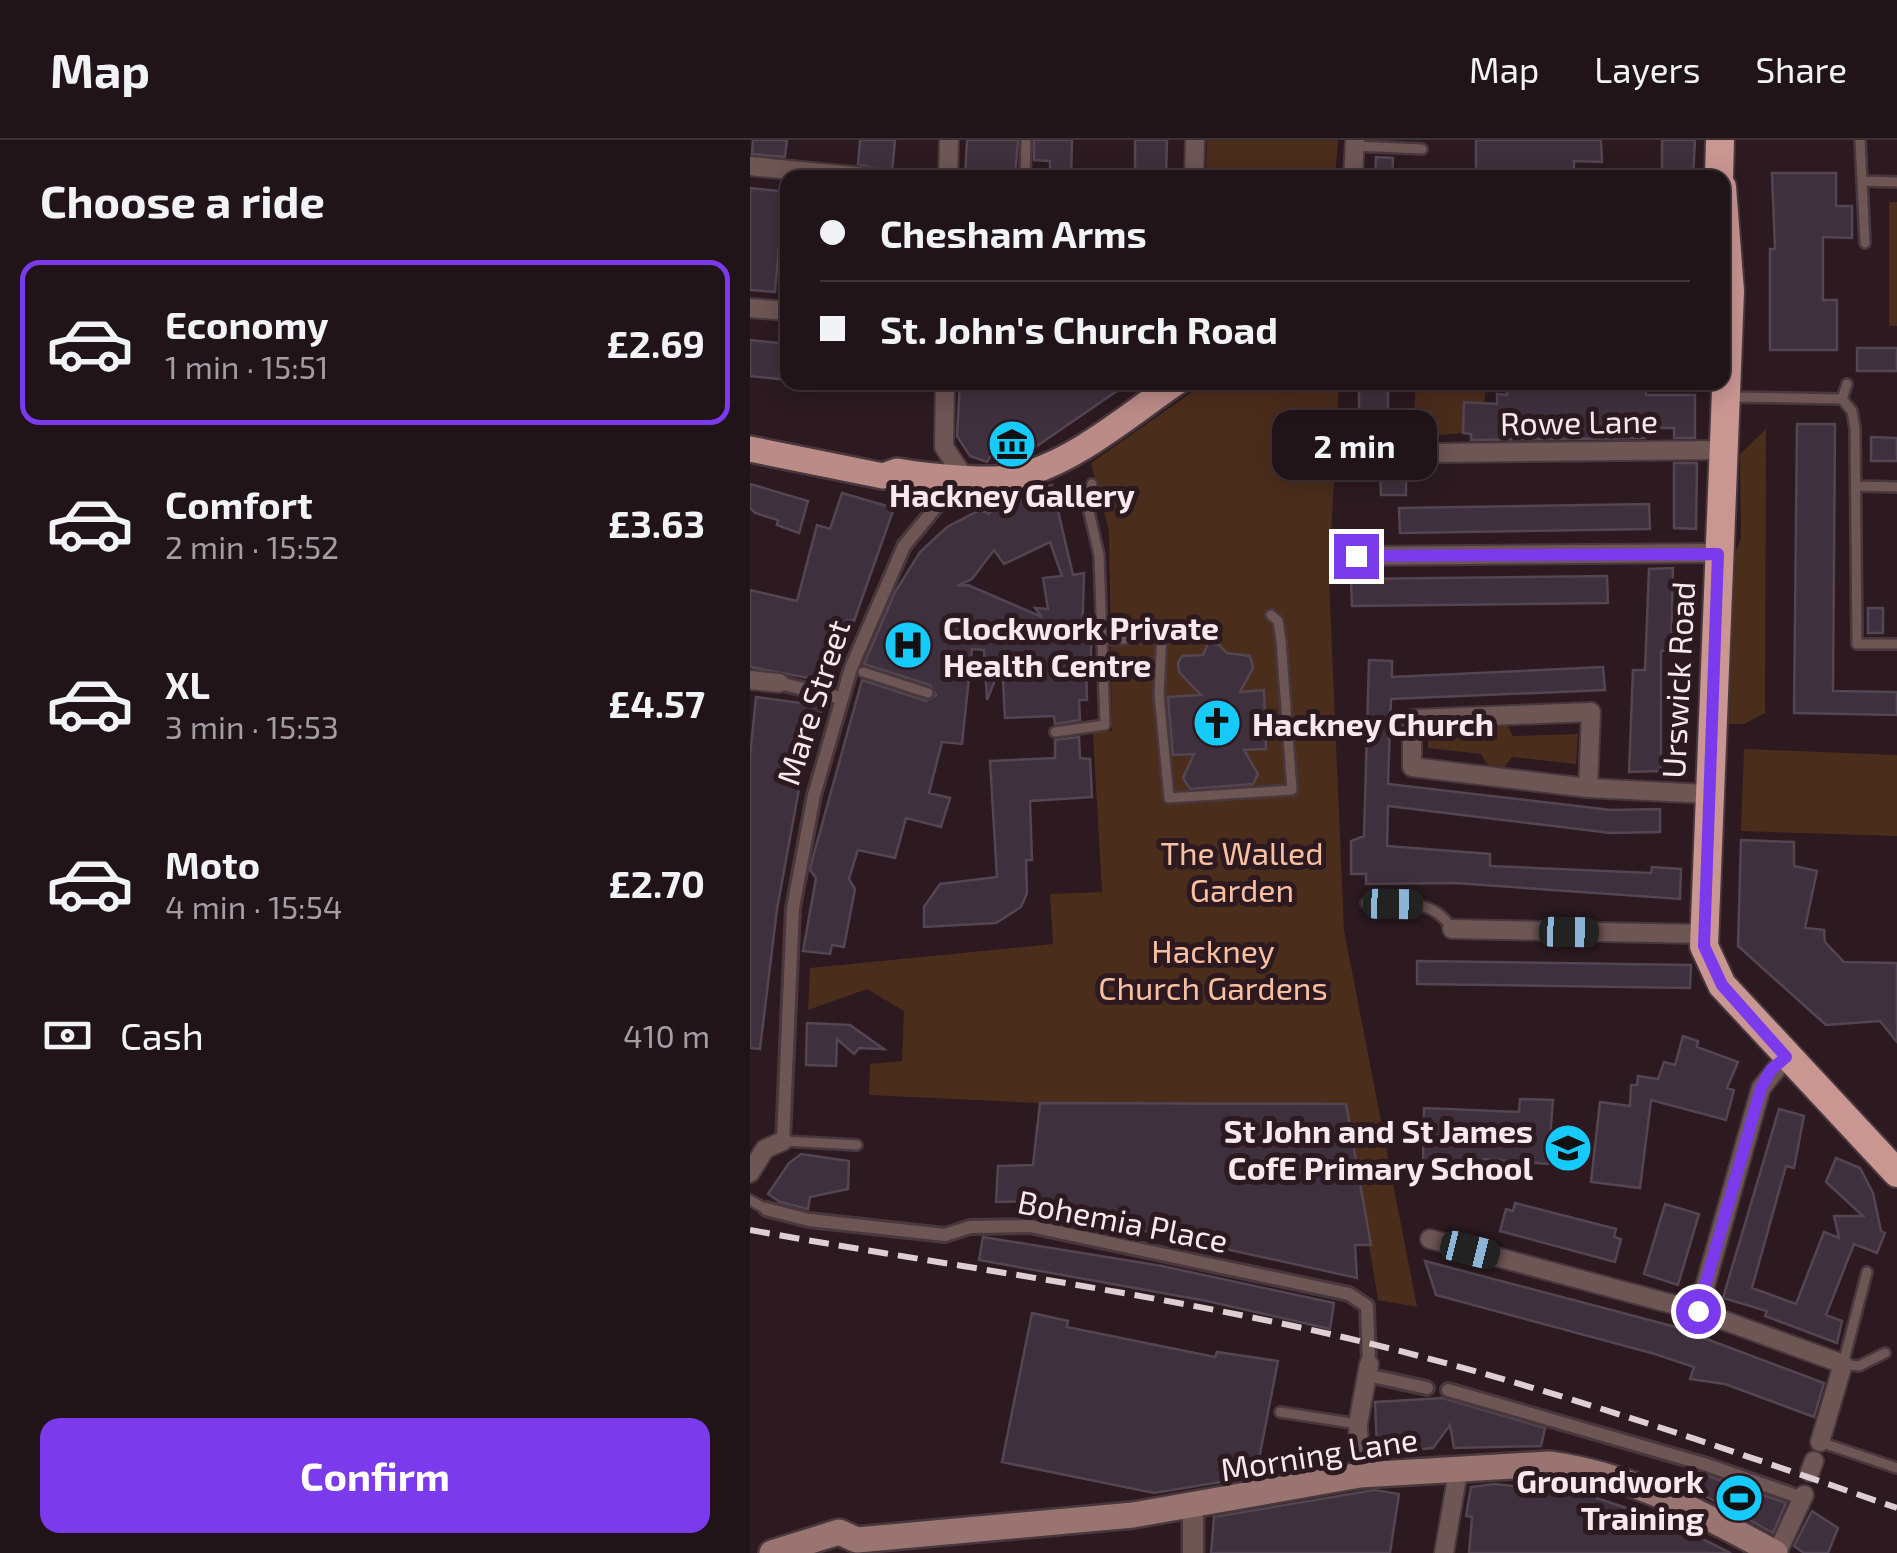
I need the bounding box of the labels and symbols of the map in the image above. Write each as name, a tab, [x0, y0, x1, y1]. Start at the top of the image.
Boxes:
street label: Rowe Lane	[1500, 401, 1658, 441]
callout: 2 min	[1274, 411, 1438, 481]
museum icon: Hackney Gallery	[986, 418, 1038, 470]
place label: Hackney Gallery	[889, 475, 1135, 514]
route end	[1334, 534, 1379, 579]
street label: Urswick Road	[1653, 581, 1701, 779]
place label: Clockwork Private Health Centre	[943, 608, 1219, 683]
street label: Mare Street	[767, 615, 857, 789]
hospital icon: Clockwork Private Health Centre	[882, 619, 934, 671]
church icon: Hackney Church	[1191, 697, 1243, 749]
place label: Hackney Church	[1252, 704, 1494, 743]
park label: The Walled Garden	[1160, 833, 1324, 908]
car	[1363, 888, 1423, 920]
car	[1539, 916, 1599, 948]
park label: Hackney Church Gardens	[1098, 931, 1328, 1006]
place label: St John and St James CofE Primary School	[1224, 1111, 1534, 1187]
school or university icon: St John and St James CofE Primary School	[1542, 1122, 1594, 1174]
street label: Bohemia Place	[1015, 1181, 1231, 1259]
car	[1437, 1228, 1503, 1272]
route start	[1676, 1289, 1721, 1334]
street label: Morning Lane	[1218, 1419, 1420, 1487]
place label: Groundwork Training	[1516, 1461, 1704, 1536]
sports icon: Groundwork Training	[1713, 1472, 1765, 1524]

